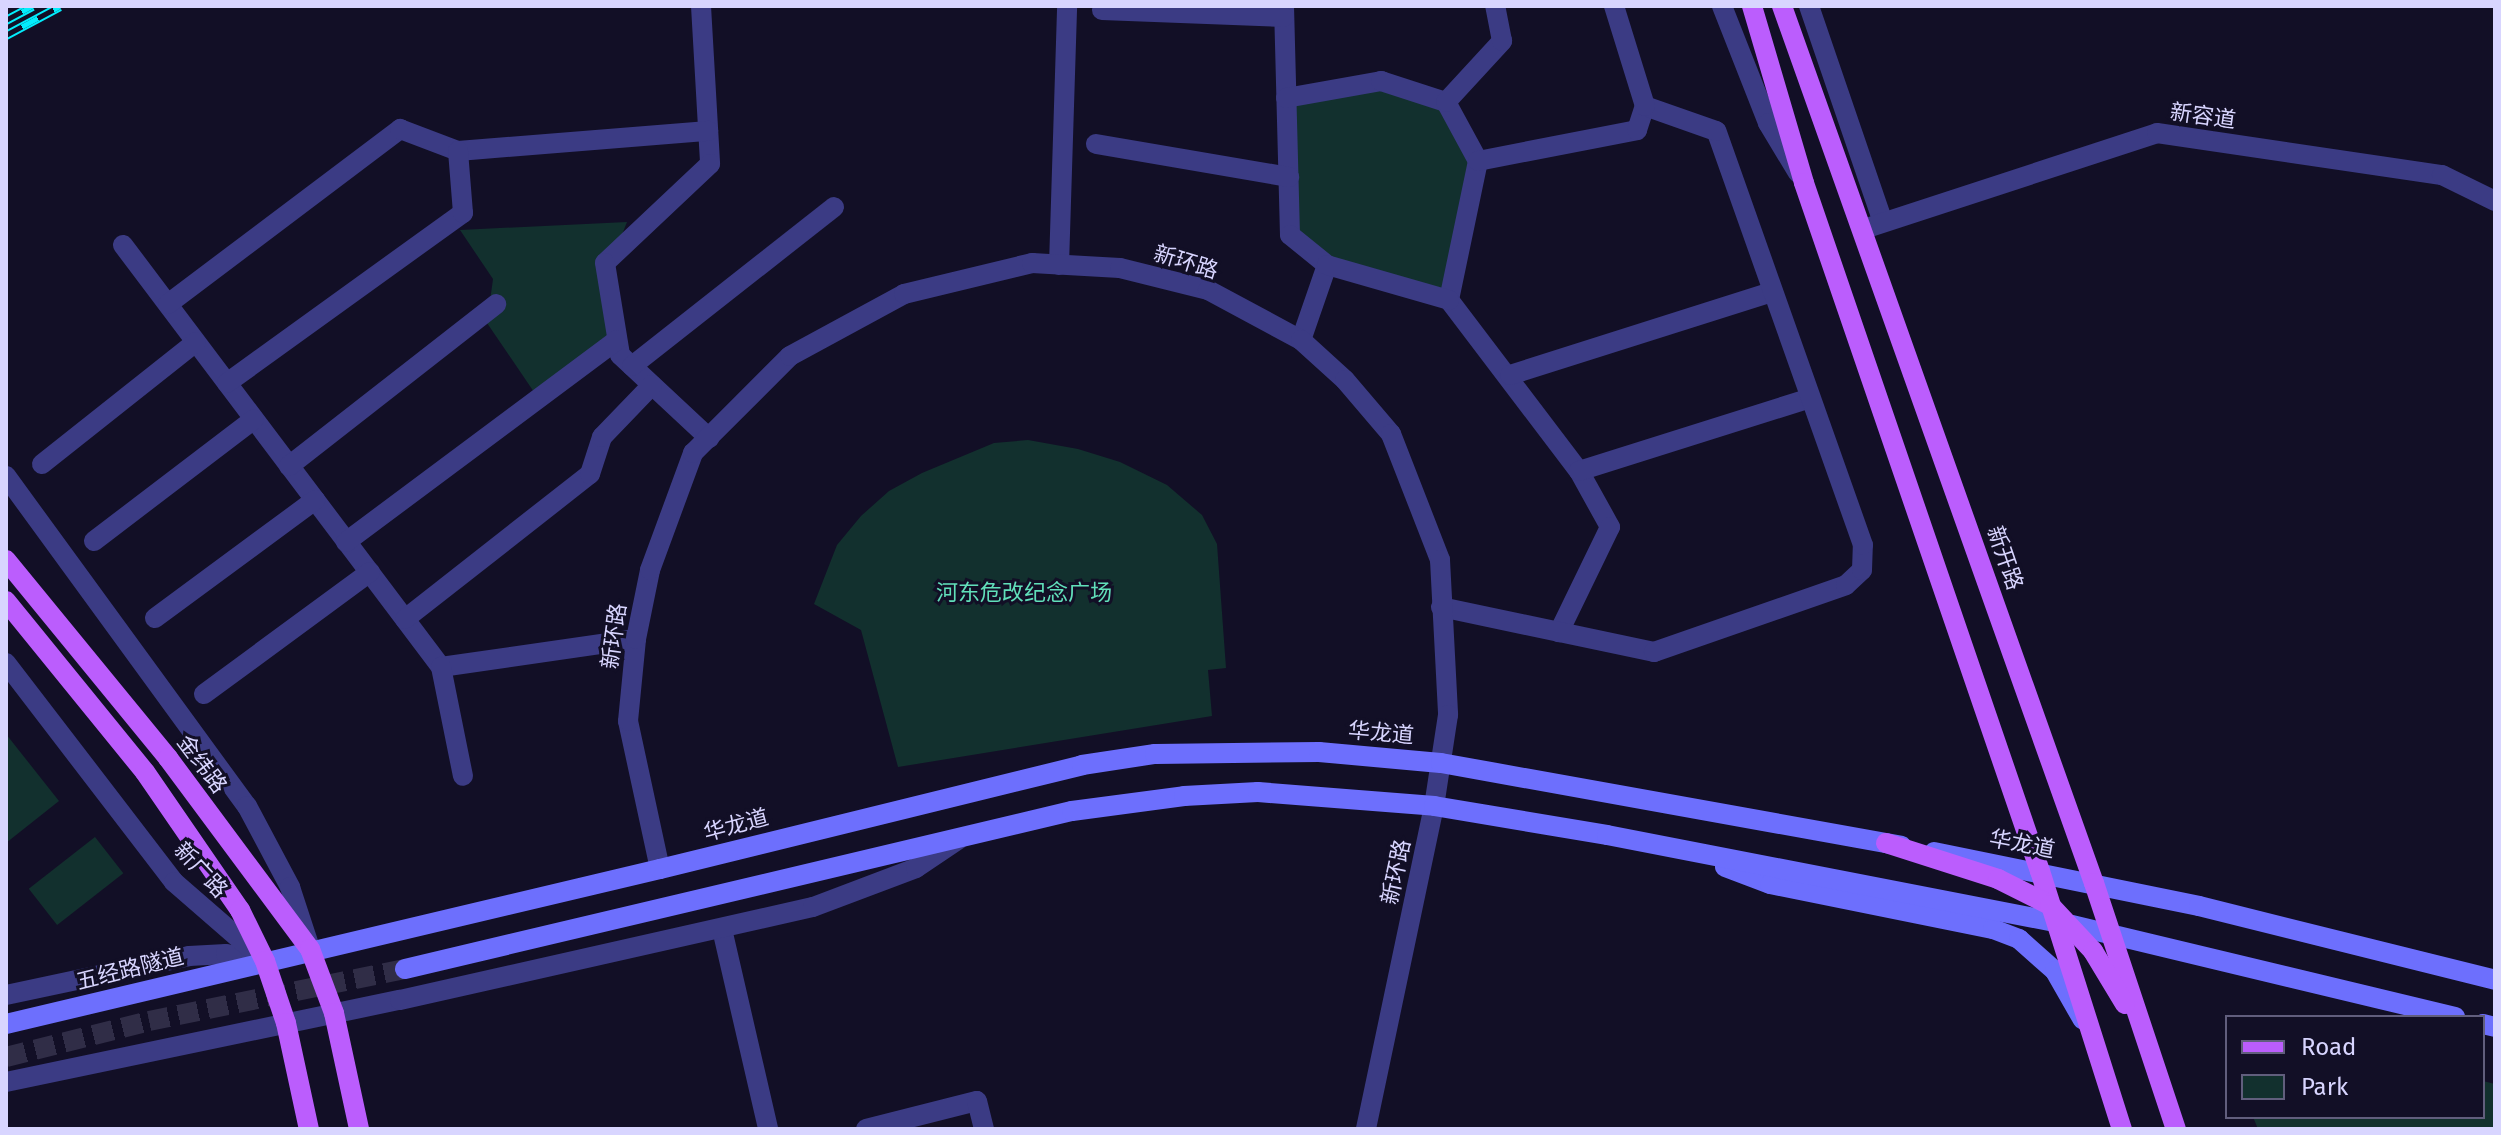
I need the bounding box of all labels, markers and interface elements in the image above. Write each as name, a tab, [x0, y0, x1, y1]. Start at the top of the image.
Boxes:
street label: 新容道	[2168, 98, 2238, 134]
street label: 新环路	[1151, 240, 1221, 284]
street label: 新开路	[1982, 523, 2028, 593]
park label: 河东危改纪念广场	[936, 580, 1112, 606]
street label: 新环路	[596, 601, 632, 671]
street label: 华龙道	[1347, 717, 1415, 749]
street label: 金纬路	[172, 730, 232, 798]
street label: 华龙道	[701, 804, 771, 846]
street label: 华龙道	[1987, 825, 2057, 863]
street label: 新广路	[169, 837, 233, 903]
street label: 新环路	[1376, 837, 1416, 907]
street label: 五经路隧道	[73, 943, 187, 995]
legend	[2225, 1015, 2485, 1119]
text: Road	[2301, 1033, 2356, 1061]
text: Park	[2301, 1073, 2348, 1101]

